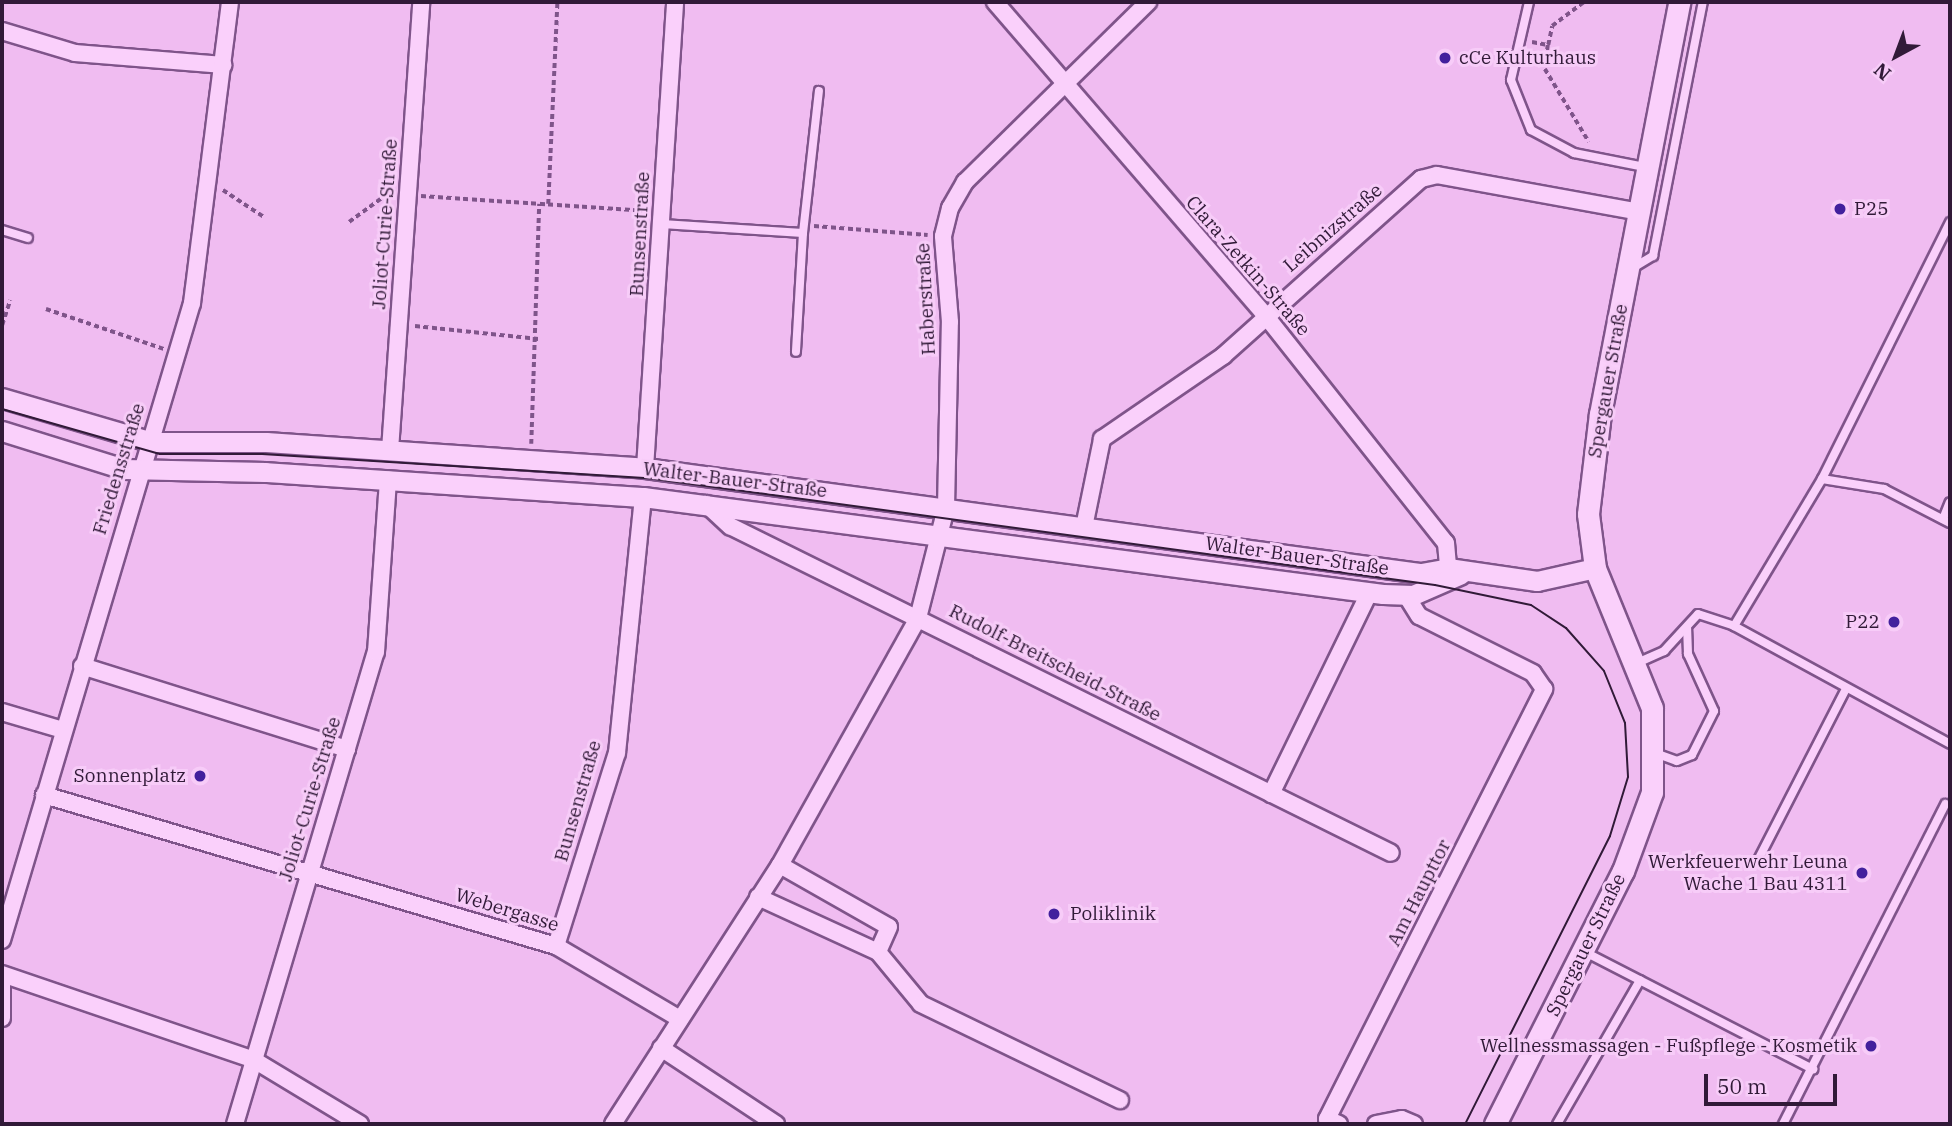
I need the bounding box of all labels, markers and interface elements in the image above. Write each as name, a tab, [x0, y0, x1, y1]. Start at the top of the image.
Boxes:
north arrow	[1861, 21, 1931, 91]
place label: cCe Kulturhaus	[1459, 47, 1596, 69]
marker: cCe Kulturhaus	[1437, 50, 1453, 66]
text: N	[1869, 58, 1896, 86]
street label: Joliot-Curie-Straße	[368, 138, 402, 310]
street label: Bunsenstraße	[625, 171, 655, 297]
street label: Leibnizstraße	[1279, 179, 1387, 277]
street label: Clara-Zetkin-Straße	[1181, 191, 1315, 341]
place label: P25	[1854, 198, 1889, 220]
marker: P25	[1832, 201, 1848, 217]
street label: Haberstraße	[912, 242, 940, 356]
street label: Spergauer Straße	[1583, 302, 1633, 460]
street label: Friedensstraße	[88, 401, 150, 537]
street label: Walter-Bauer-Straße	[642, 457, 828, 503]
street label: Walter-Bauer-Straße	[1204, 532, 1390, 580]
street label: Rudolf-Breitscheid-Straße	[945, 600, 1165, 726]
place label: P22	[1845, 611, 1880, 633]
marker: P22	[1886, 614, 1902, 630]
street label: Joliot-Curie-Straße	[274, 714, 346, 884]
street label: Bunsenstraße	[550, 738, 606, 864]
place label: Sonnenplatz	[74, 765, 186, 787]
marker: Sonnenplatz	[192, 768, 208, 784]
street label: Am Haupttor	[1382, 836, 1456, 950]
place label: Werkfeuerwehr Leuna Wache 1 Bau 4311	[1648, 851, 1848, 895]
marker: Werkfeuerwehr Leuna Wache 1 Bau 4311	[1854, 865, 1870, 881]
street label: Spergauer Straße	[1542, 870, 1630, 1020]
street label: Webergasse	[452, 883, 562, 937]
place label: Poliklinik	[1070, 903, 1156, 925]
marker: Poliklinik	[1044, 904, 1064, 924]
place label: Wellnessmassagen - Fußpflege - Kosmetik	[1480, 1035, 1857, 1057]
marker: Wellnessmassagen - Fußpflege - Kosmetik	[1863, 1038, 1879, 1054]
scale bar	[1707, 1060, 1840, 1104]
text: 50 m	[1717, 1072, 1767, 1100]

